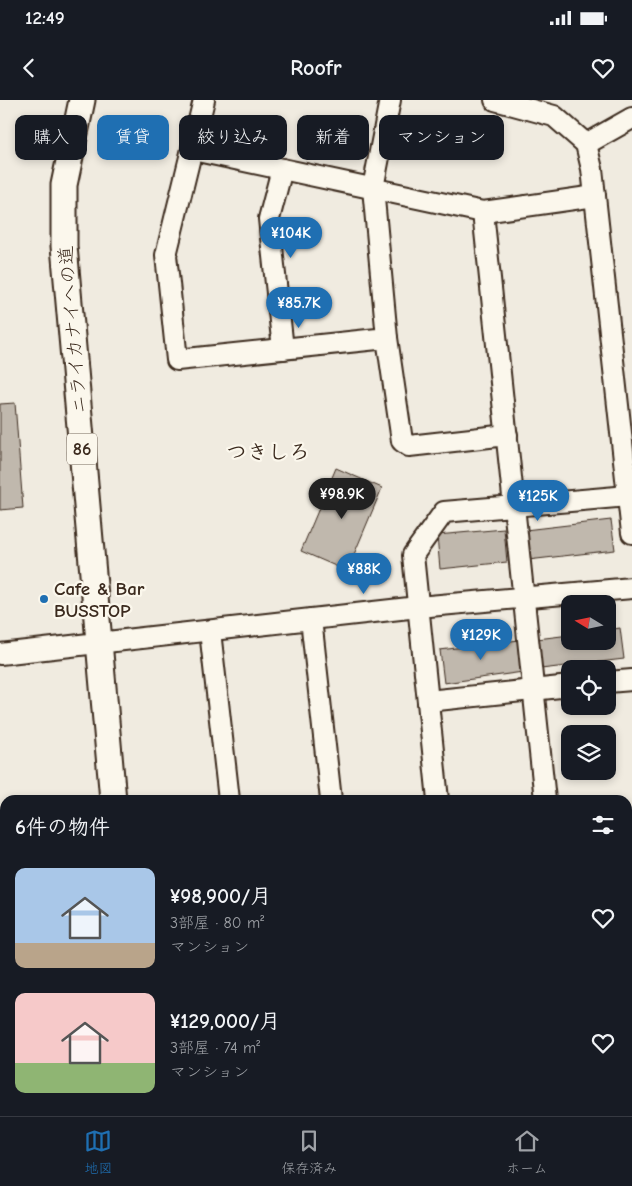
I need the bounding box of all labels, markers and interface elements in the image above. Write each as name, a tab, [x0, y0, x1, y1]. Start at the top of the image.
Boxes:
text: 12:49	[25, 7, 65, 29]
icon: back	[15, 54, 43, 82]
icon: heart	[589, 54, 617, 82]
text: Roofr	[290, 55, 342, 81]
chip: 購入	[15, 115, 87, 160]
chip: 賃貸	[97, 115, 169, 160]
chip: 絞り込み	[179, 115, 287, 160]
chip: 新着	[297, 115, 369, 160]
chip: マンション	[379, 115, 504, 160]
pin: ¥104K	[256, 216, 326, 259]
text: ¥104K	[271, 224, 311, 242]
street label: ニライカナイへの道	[55, 245, 91, 415]
pin: ¥85.7K	[258, 286, 340, 329]
text: ¥85.7K	[277, 294, 321, 312]
road number: 86	[67, 434, 97, 464]
district label: つきしろ	[226, 440, 310, 464]
pin: ¥98.9K	[301, 478, 383, 520]
pin: ¥125K	[503, 480, 573, 522]
text: ¥98.9K	[320, 485, 364, 503]
text: ¥125K	[518, 487, 558, 505]
pin: ¥88K	[334, 552, 394, 595]
text: ¥88K	[347, 560, 381, 578]
place label: Cafe & Bar BUSSTOP	[54, 578, 145, 622]
marker: Cafe & Bar BUSSTOP	[38, 593, 50, 605]
north arrow	[561, 595, 616, 650]
map controls	[561, 595, 616, 780]
pin: ¥129K	[446, 618, 516, 661]
text: ¥129K	[461, 626, 501, 644]
button: locate	[561, 660, 616, 715]
button: layers	[561, 725, 616, 780]
icon: filters	[589, 811, 617, 839]
text: 6件の物件	[15, 815, 110, 839]
text: ¥98,900/月	[170, 884, 271, 908]
icon: home	[55, 888, 115, 948]
icon: heart	[589, 904, 617, 932]
text: 3部屋 · 80 m²	[170, 914, 264, 932]
text: マンション	[170, 938, 249, 956]
text: ¥129,000/月	[170, 1009, 280, 1033]
icon: home	[55, 1013, 115, 1073]
icon: heart	[589, 1029, 617, 1057]
text: 3部屋 · 74 m²	[170, 1039, 260, 1057]
text: マンション	[170, 1063, 249, 1081]
tab: 地図	[84, 1127, 112, 1177]
tab: 保存済み	[281, 1127, 337, 1177]
tab: ホーム	[506, 1127, 548, 1177]

